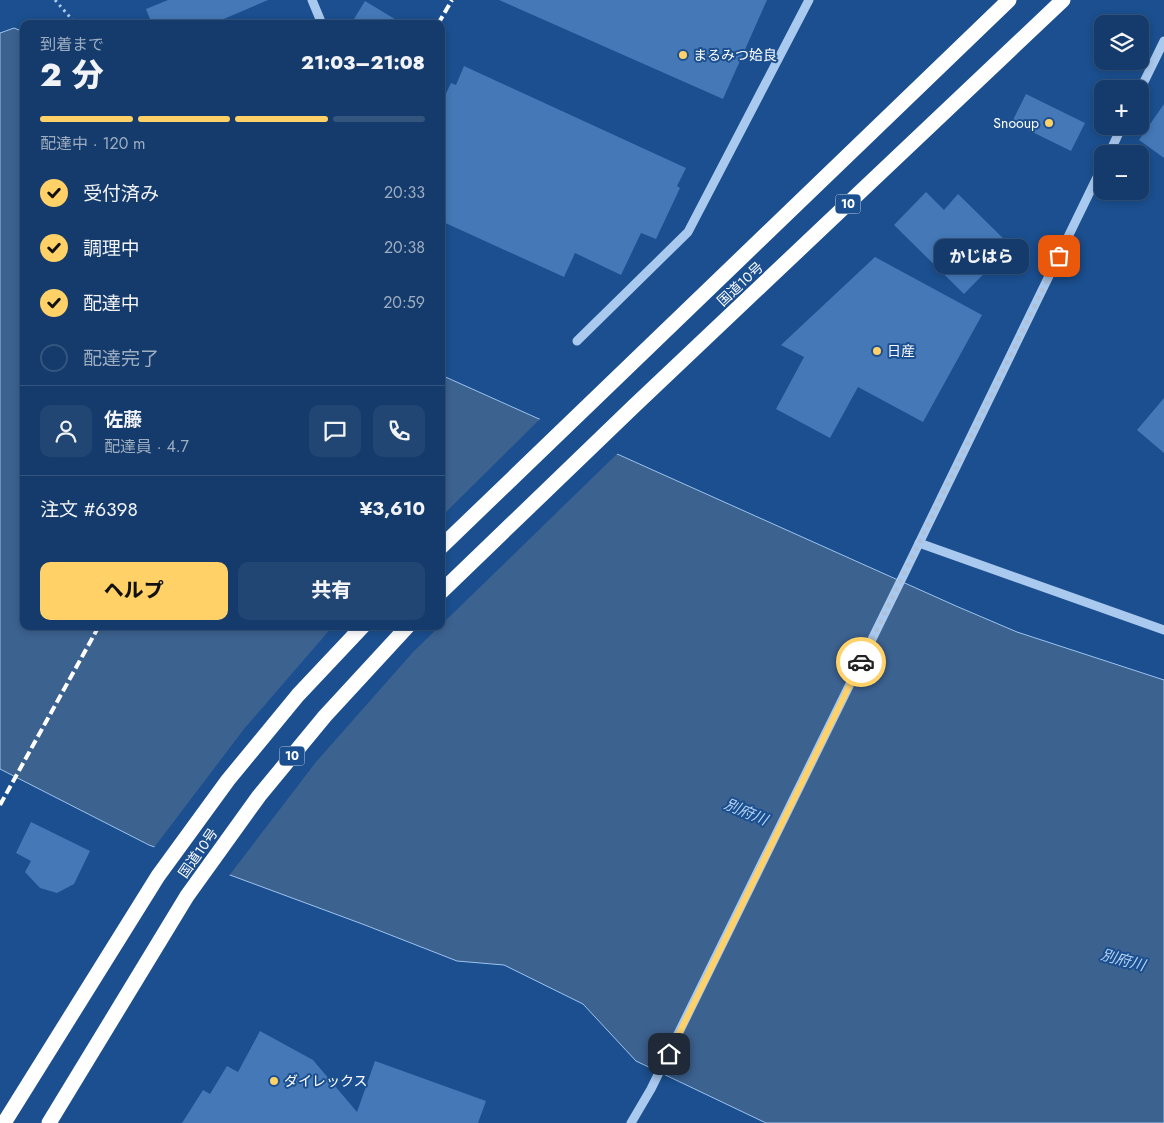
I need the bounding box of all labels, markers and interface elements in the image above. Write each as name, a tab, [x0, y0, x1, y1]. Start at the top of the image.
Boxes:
map controls	[1094, 15, 1149, 200]
button: layers	[1094, 15, 1149, 70]
text: 到着まで	[40, 33, 104, 56]
place label: まるみつ姶良	[693, 45, 777, 65]
text: 21:03–21:08	[301, 49, 425, 76]
marker: まるみつ姶良	[677, 49, 689, 61]
text: 2 分	[40, 52, 103, 98]
button: +	[1094, 80, 1149, 135]
place label: Snooup	[993, 113, 1039, 133]
marker: Snooup	[1043, 117, 1055, 129]
text: 配達中 · 120 m	[40, 132, 146, 155]
button: −	[1094, 145, 1149, 200]
icon: check	[40, 179, 68, 207]
text: 受付済み	[83, 180, 159, 207]
text: 20:33	[384, 181, 425, 204]
road number: 10	[836, 194, 860, 213]
icon: check	[40, 234, 68, 262]
text: 調理中	[83, 235, 140, 262]
pin	[1038, 235, 1080, 277]
text: 20:38	[384, 236, 425, 259]
callout: かじはら	[934, 238, 1029, 274]
icon: bag	[1045, 242, 1073, 270]
text: かじはら	[949, 245, 1014, 268]
street label: 国道10号	[712, 257, 768, 311]
icon: check	[40, 289, 68, 317]
text: 配達中	[83, 290, 140, 317]
text: 20:59	[383, 291, 425, 314]
place label: 日産	[887, 341, 915, 361]
text: 配達完了	[83, 345, 159, 372]
marker: 日産	[871, 345, 883, 357]
button: person	[40, 405, 92, 457]
button: chat	[309, 405, 361, 457]
button: phone	[373, 405, 425, 457]
text: 佐藤	[104, 406, 142, 433]
text: 配達員 · 4.7	[104, 435, 189, 458]
text: ¥3,610	[360, 495, 425, 522]
text: 注文 #6398	[40, 496, 138, 523]
button: ヘルプ	[40, 562, 228, 620]
button: 共有	[238, 562, 425, 620]
courier	[836, 637, 886, 687]
icon: car	[847, 648, 875, 676]
road number: 10	[280, 746, 304, 766]
water label: 別府川	[721, 793, 773, 832]
street label: 国道10号	[174, 824, 222, 882]
water label: 別府川	[1098, 944, 1150, 977]
pin	[648, 1033, 690, 1075]
icon: home	[655, 1040, 683, 1068]
place label: ダイレックス	[284, 1071, 368, 1091]
marker: ダイレックス	[268, 1075, 280, 1087]

